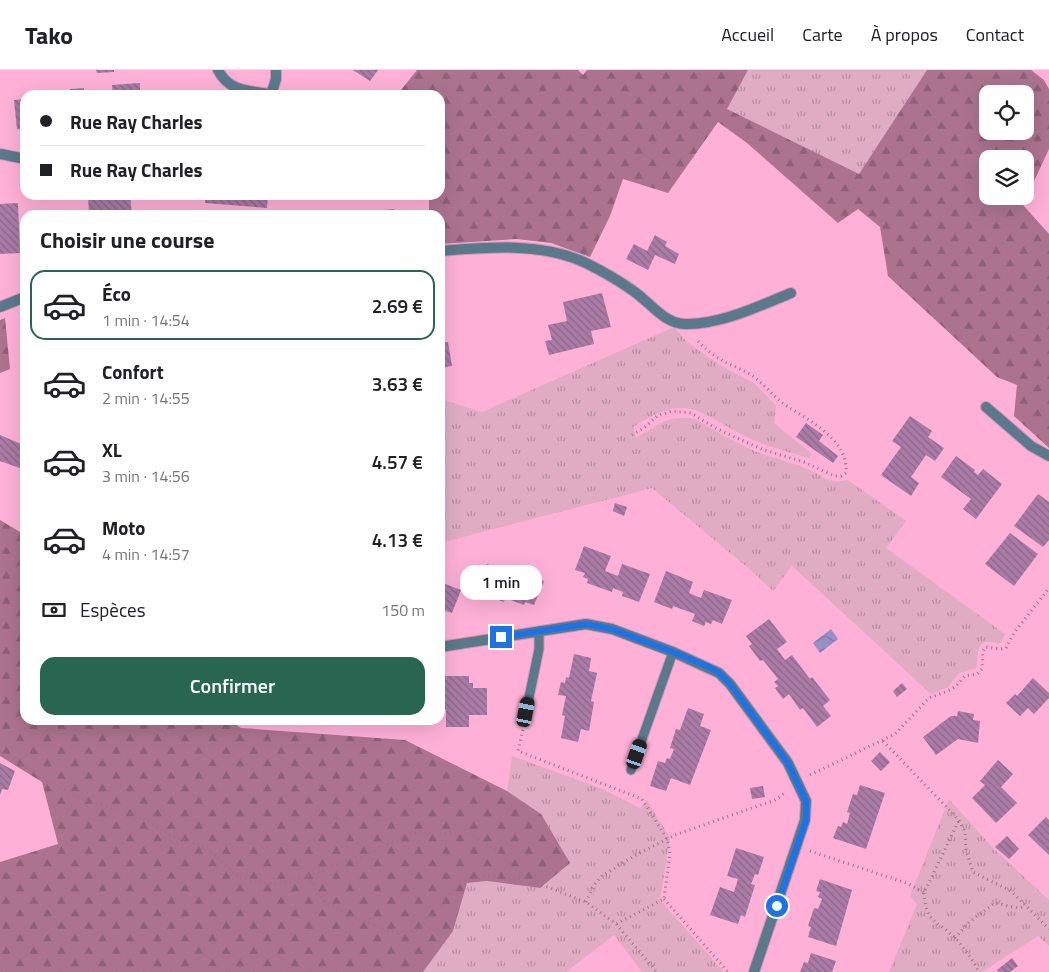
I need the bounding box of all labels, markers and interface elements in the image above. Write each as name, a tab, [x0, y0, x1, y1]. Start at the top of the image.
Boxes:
text: Tako	[25, 17, 73, 53]
text: Accueil	[721, 21, 774, 48]
text: Carte	[802, 21, 843, 48]
text: À propos	[871, 21, 938, 48]
text: Contact	[966, 21, 1024, 48]
map controls	[979, 85, 1034, 205]
button: locate	[979, 85, 1034, 140]
text: Rue Ray Charles	[70, 107, 203, 136]
button: layers	[979, 150, 1034, 205]
text: Rue Ray Charles	[70, 155, 203, 184]
text: Choisir une course	[40, 223, 214, 257]
text: Éco	[102, 279, 131, 308]
icon: car	[42, 283, 87, 328]
text: 2.69 €	[372, 291, 423, 320]
text: 1 min · 14:54	[102, 308, 190, 332]
text: Confort	[102, 357, 164, 386]
icon: car	[42, 361, 87, 406]
text: 3.63 €	[372, 369, 423, 398]
text: 2 min · 14:55	[102, 386, 190, 410]
text: XL	[102, 435, 122, 464]
icon: car	[42, 439, 87, 484]
text: 4.57 €	[372, 447, 423, 476]
text: 3 min · 14:56	[102, 464, 190, 488]
text: Moto	[102, 513, 145, 542]
icon: car	[42, 517, 87, 562]
text: 4.13 €	[372, 525, 423, 554]
text: 4 min · 14:57	[102, 542, 190, 566]
callout: 1 min	[460, 564, 542, 600]
text: 1 min	[482, 570, 520, 594]
text: Espèces	[80, 595, 146, 624]
icon: cash	[40, 596, 68, 624]
text: 150 m	[381, 598, 425, 622]
route end	[490, 626, 512, 648]
button: Confirmer	[40, 657, 425, 715]
car	[515, 696, 536, 728]
car	[625, 737, 648, 771]
route start	[766, 895, 788, 917]

